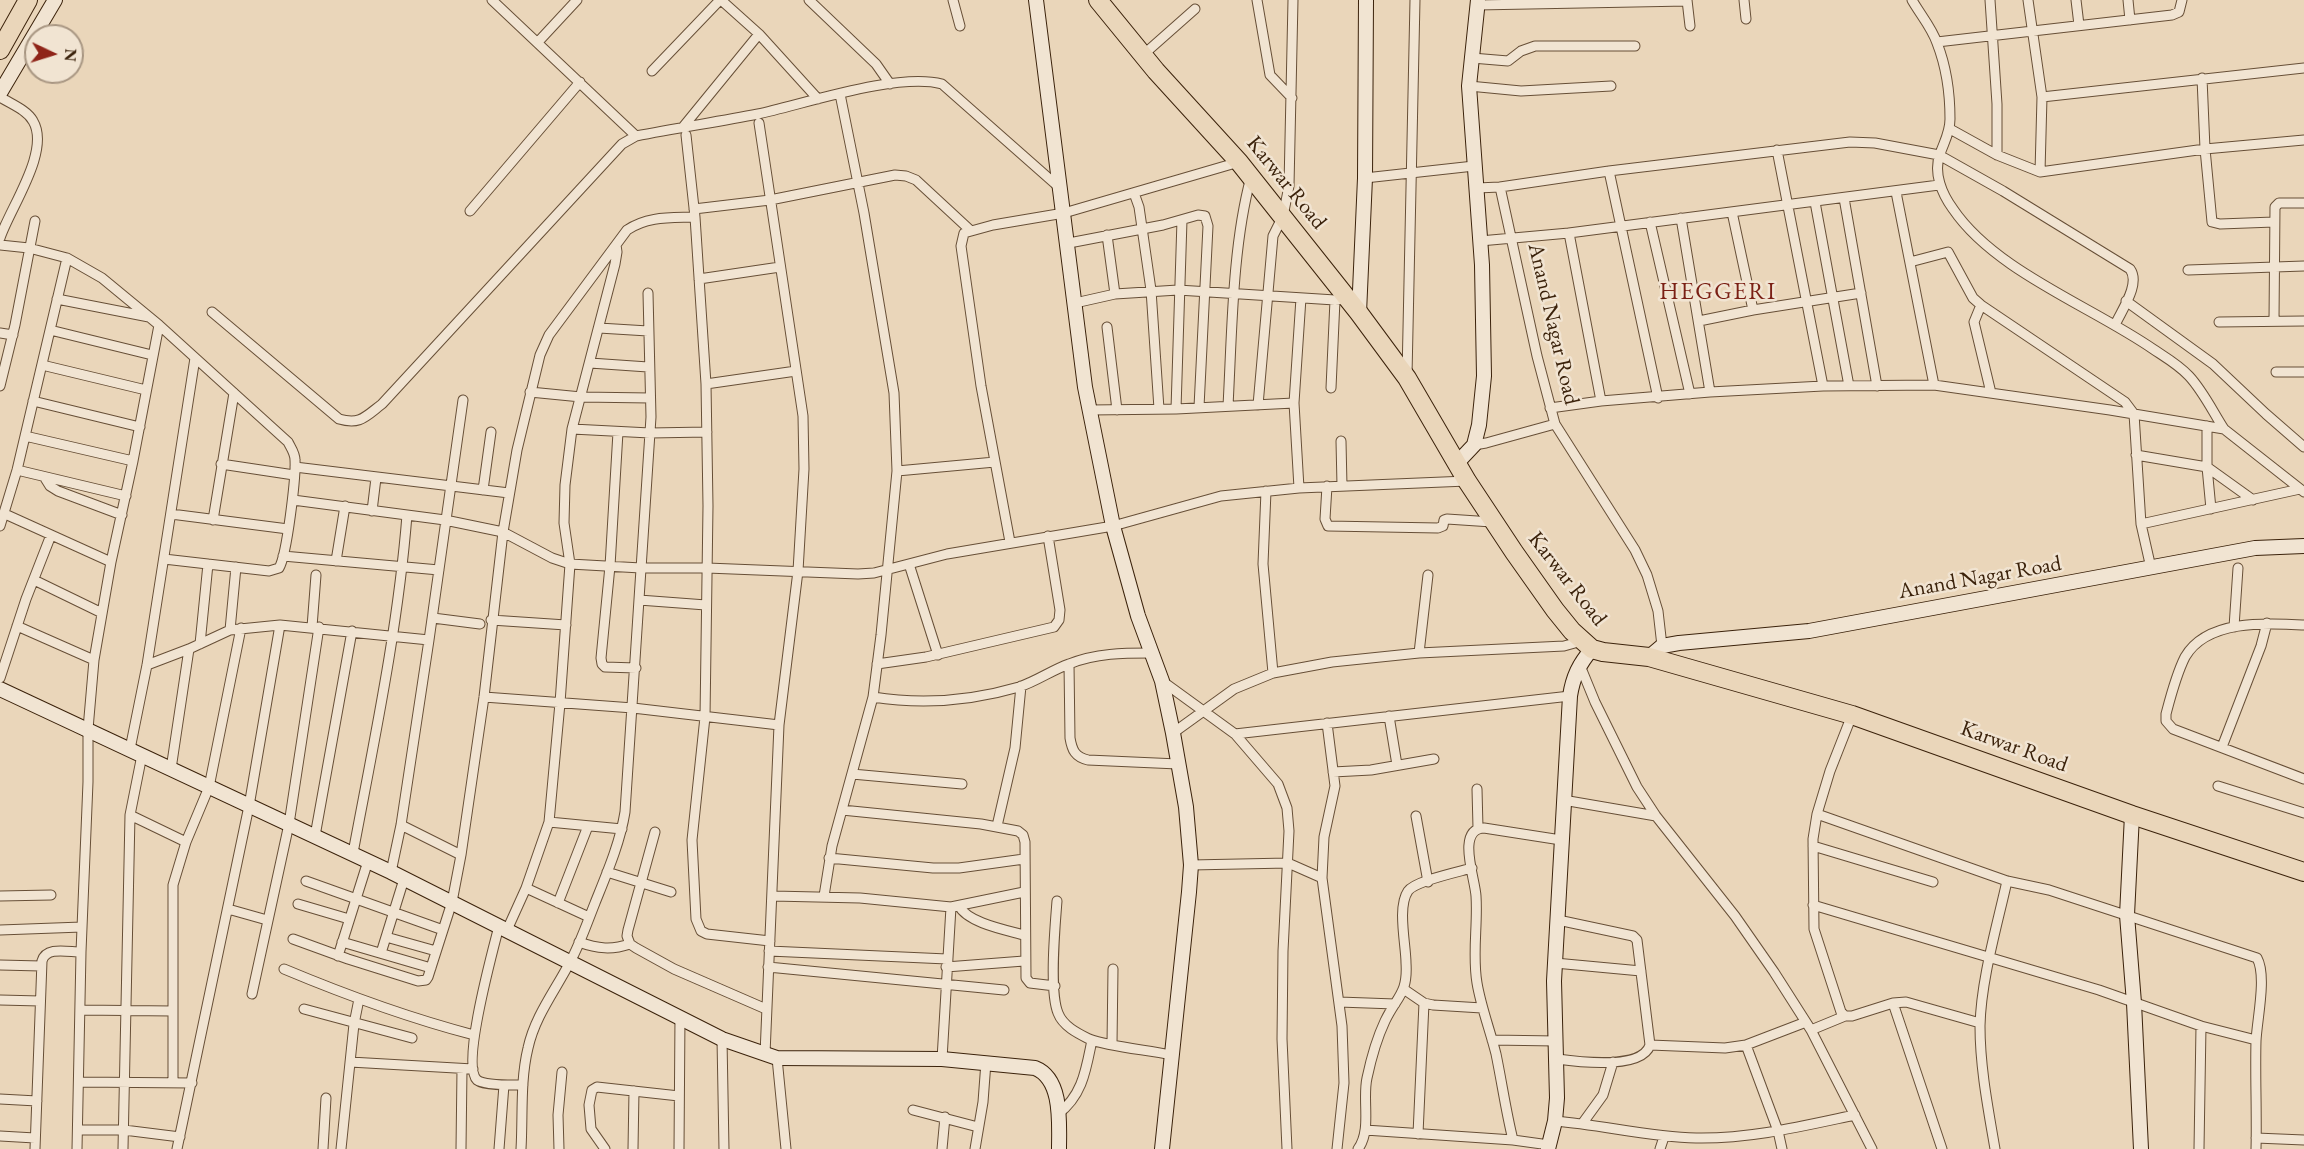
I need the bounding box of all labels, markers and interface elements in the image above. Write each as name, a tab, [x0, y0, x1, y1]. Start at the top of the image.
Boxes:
north arrow	[24, 24, 84, 84]
text: N	[60, 48, 81, 62]
street label: Karwar Road	[1240, 131, 1332, 235]
street label: Anand Nagar Road	[1522, 241, 1584, 407]
district label: HEGGERI	[1659, 278, 1777, 306]
street label: Karwar Road	[1522, 527, 1612, 631]
street label: Anand Nagar Road	[1896, 551, 2064, 605]
street label: Karwar Road	[1957, 715, 2071, 779]

